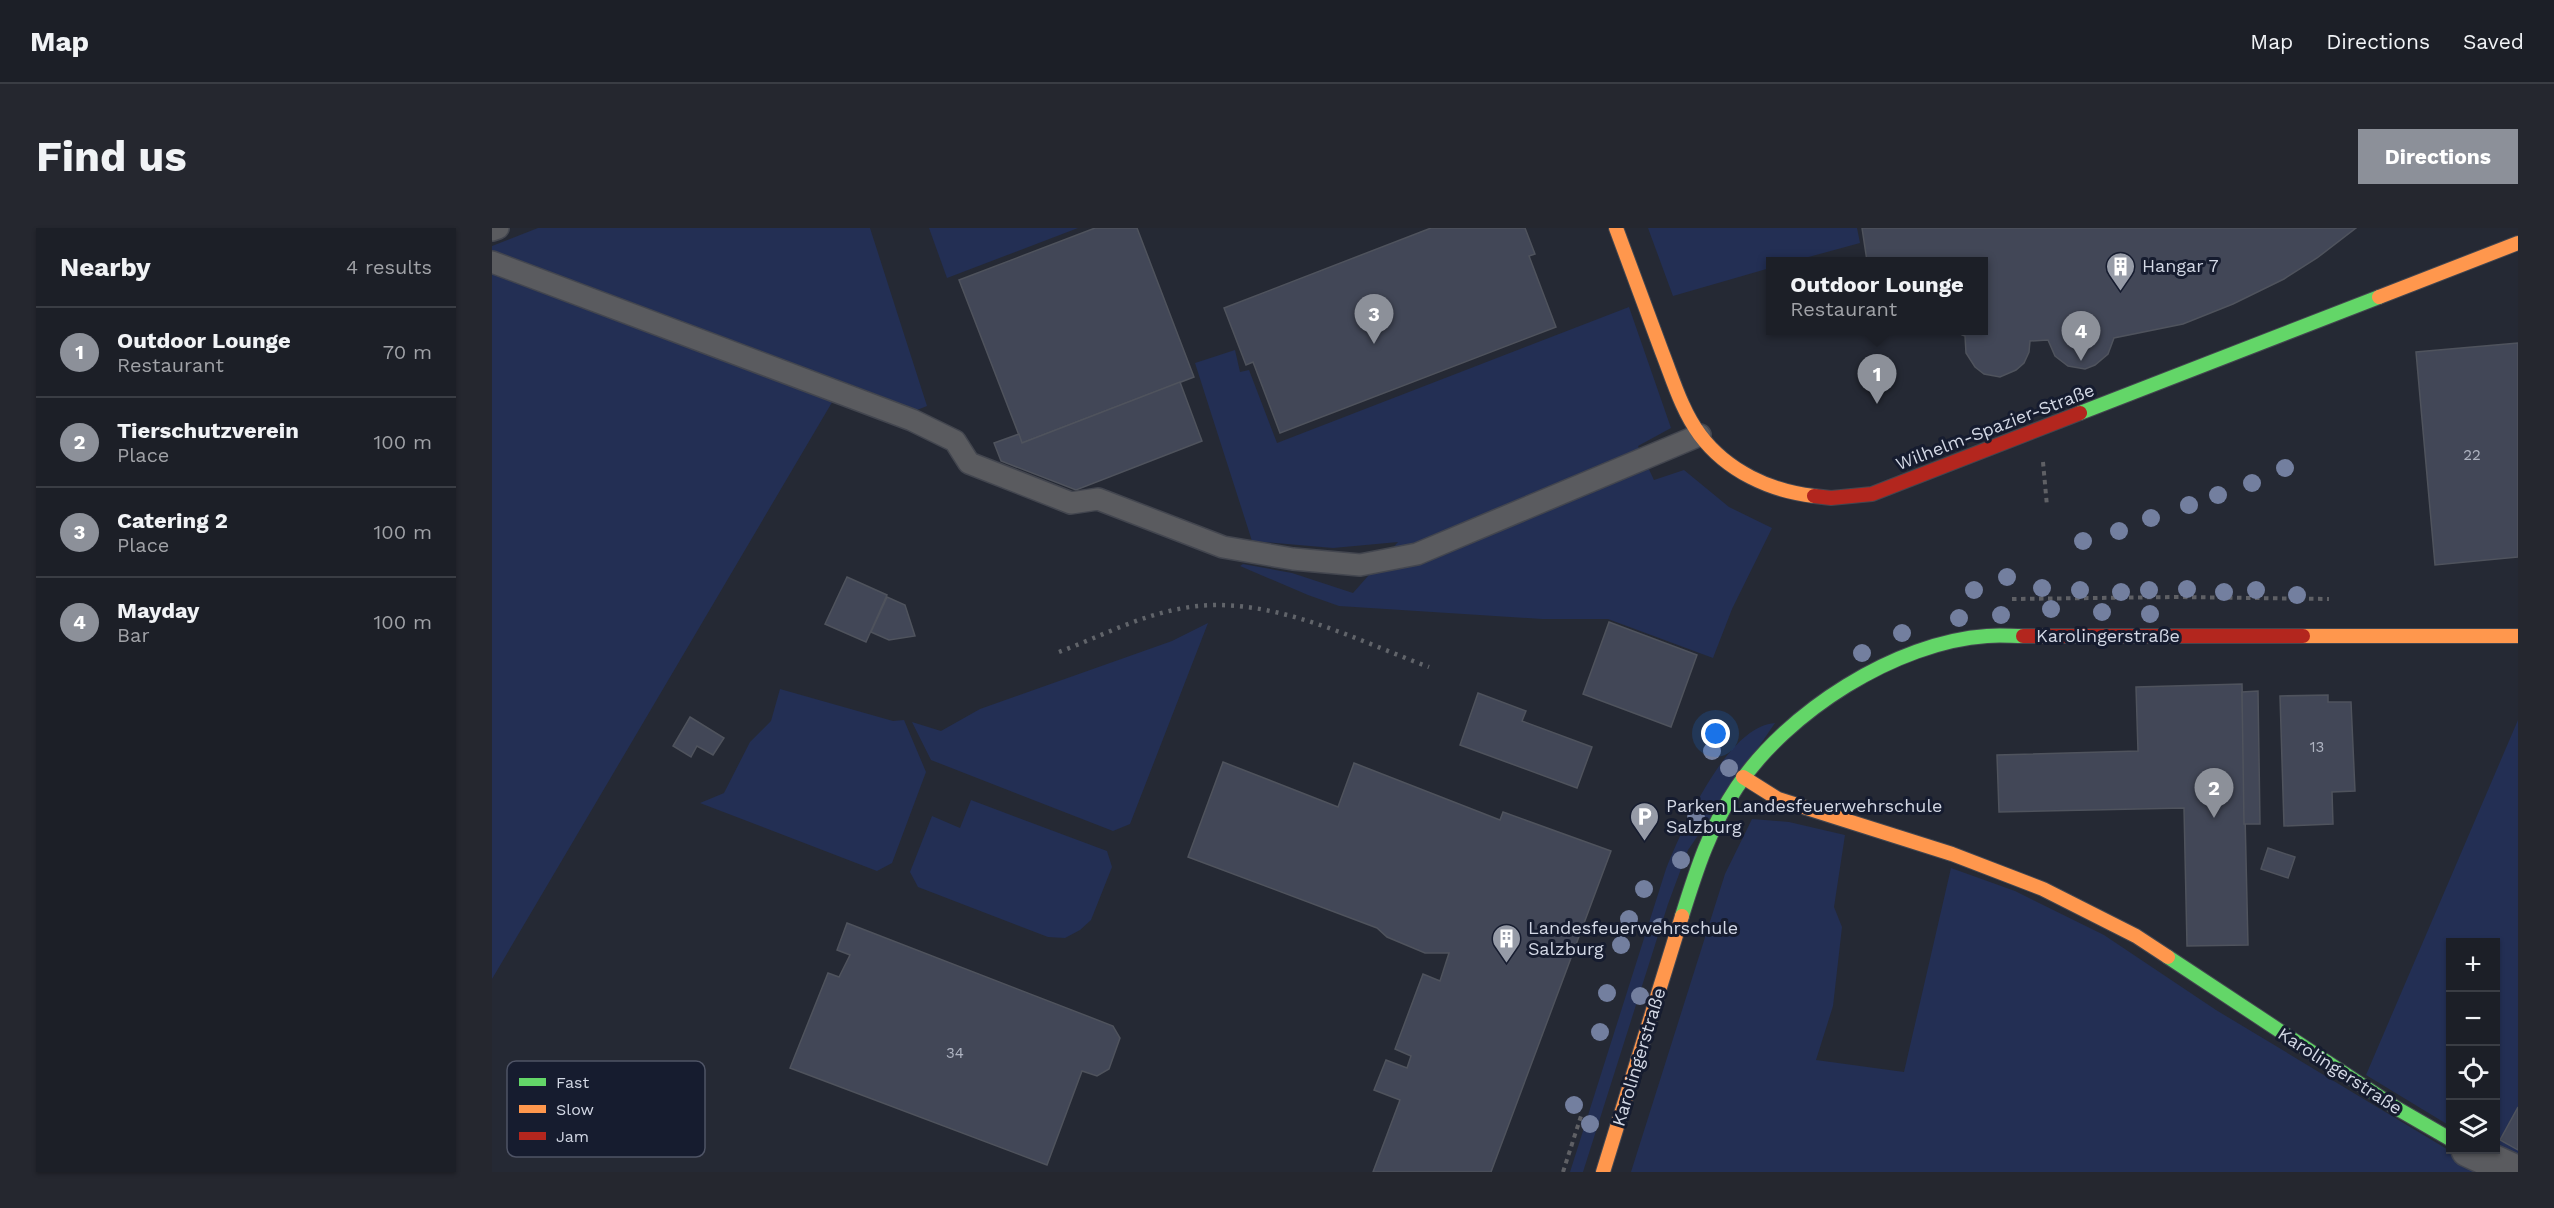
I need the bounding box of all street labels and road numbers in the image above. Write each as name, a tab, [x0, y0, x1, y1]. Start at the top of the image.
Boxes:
street label: Wilhelm-Spazier-Straße	[1893, 379, 2097, 474]
street label: Karolingerstraße	[2036, 625, 2180, 646]
street label: Karolingerstraße	[1607, 985, 1670, 1129]
street label: Karolingerstraße	[2274, 1023, 2406, 1119]

